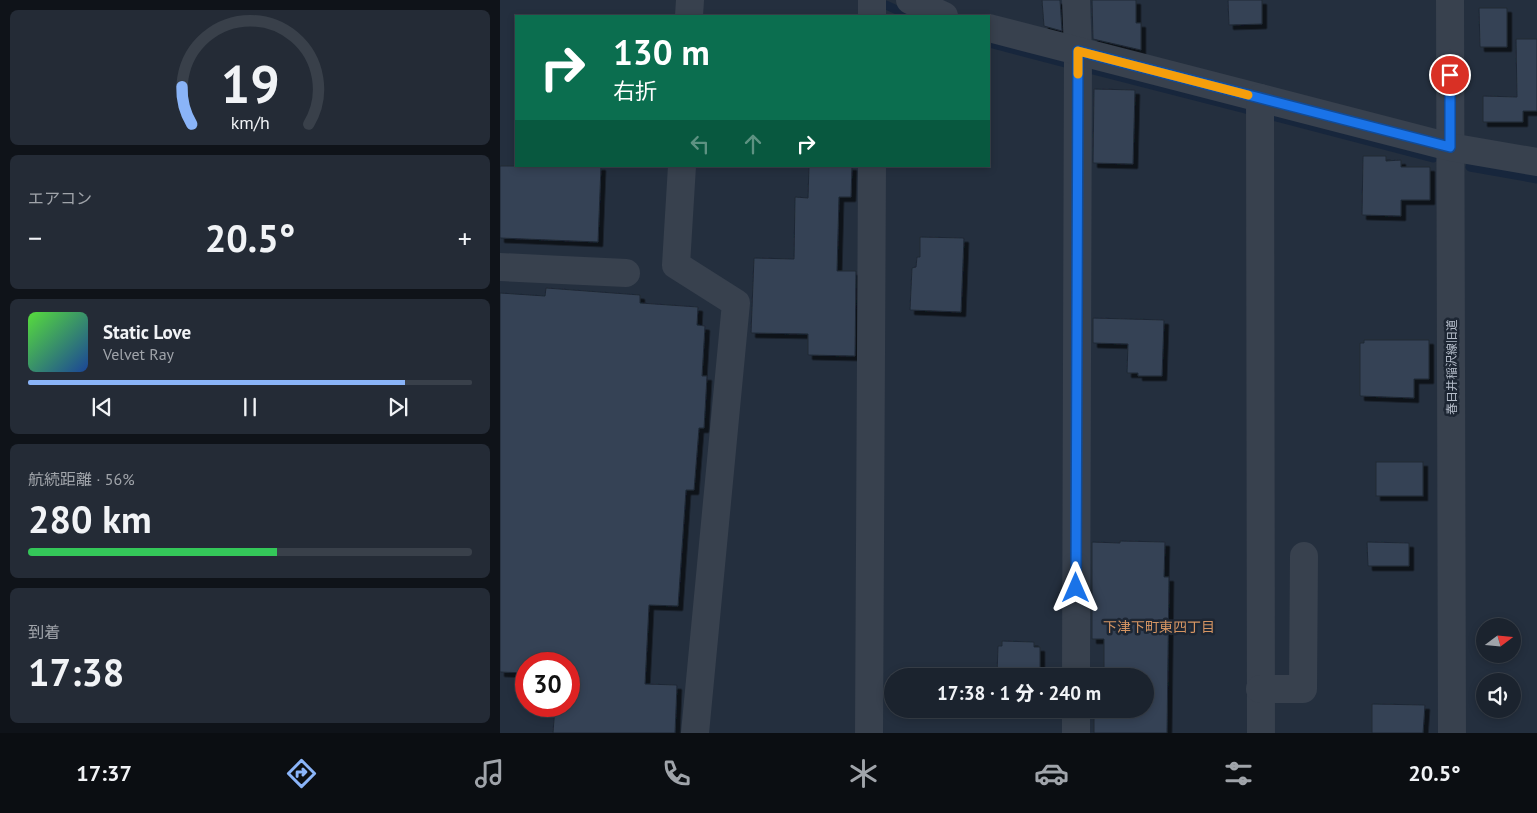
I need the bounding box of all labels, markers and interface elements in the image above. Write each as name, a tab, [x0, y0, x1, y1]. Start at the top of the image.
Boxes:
text: 130 m	[613, 29, 710, 75]
icon: right	[530, 35, 595, 100]
text: 19	[221, 50, 279, 117]
pin	[1429, 54, 1471, 96]
icon: arrive	[1436, 61, 1464, 89]
text: 右折	[613, 77, 657, 105]
text: km/h	[230, 111, 270, 134]
icon: left	[686, 130, 714, 158]
icon: ahead	[739, 130, 767, 158]
icon: right	[792, 130, 820, 158]
text: エアコン	[28, 188, 92, 208]
text: 20.5°	[205, 213, 295, 262]
text: −	[28, 219, 42, 256]
text: +	[458, 219, 472, 256]
street label: 春日井稲沢線旧道	[1444, 319, 1459, 415]
text: Static Love	[103, 320, 191, 344]
text: Velvet Ray	[103, 344, 174, 364]
icon: previous	[88, 393, 116, 421]
icon: pause	[236, 393, 264, 421]
icon: next	[384, 393, 412, 421]
text: 航続距離 · 56%	[28, 469, 135, 489]
text: 280 km	[28, 494, 152, 543]
position arrow	[1049, 561, 1101, 613]
district label: 下津下町東四丁目	[1103, 618, 1215, 636]
north arrow	[1476, 618, 1521, 662]
map controls	[1476, 618, 1521, 718]
text: 到着	[28, 622, 60, 642]
text: 17:38	[28, 647, 124, 696]
speed limit sign: 30	[515, 652, 580, 717]
button: sound	[1476, 673, 1521, 718]
text: 17:38 · 1 分 · 240 m	[937, 681, 1101, 705]
icon: directions	[284, 756, 319, 791]
icon: music	[472, 756, 507, 791]
icon: phone	[659, 756, 694, 791]
icon: climate	[846, 756, 881, 791]
icon: car	[1034, 756, 1069, 791]
icon: filters	[1221, 756, 1256, 791]
text: 17:37	[76, 759, 132, 787]
text: 20.5°	[1408, 759, 1461, 787]

